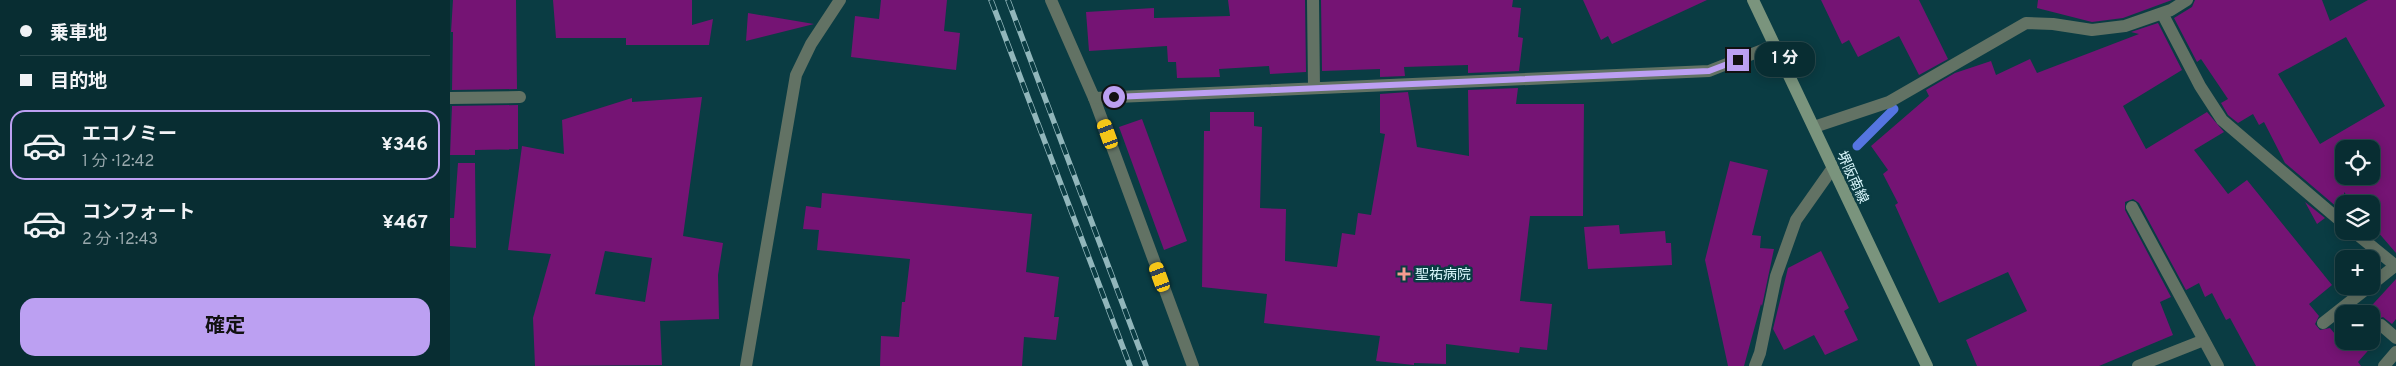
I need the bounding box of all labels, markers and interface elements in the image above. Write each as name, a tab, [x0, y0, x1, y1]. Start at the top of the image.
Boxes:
text: 乗車地	[50, 22, 107, 46]
callout: 1 分	[1756, 42, 1816, 78]
route end	[1727, 49, 1749, 71]
text: 1 分	[1772, 49, 1798, 69]
text: 目的地	[50, 70, 107, 94]
route start	[1103, 86, 1125, 108]
car	[1095, 117, 1120, 151]
icon: car	[22, 123, 67, 168]
text: エコノミー	[82, 123, 177, 147]
text: ¥346	[381, 133, 428, 157]
map controls	[2335, 140, 2380, 350]
button: locate	[2335, 140, 2380, 185]
street label: 堺阪南線	[1832, 149, 1871, 207]
text: 1 分 · 12:42	[82, 152, 154, 172]
button: layers	[2335, 195, 2380, 240]
icon: car	[22, 201, 67, 246]
text: コンフォート	[82, 201, 195, 225]
text: ¥467	[382, 211, 428, 235]
text: 2 分 · 12:43	[82, 230, 158, 250]
button: +	[2335, 250, 2380, 295]
car	[1147, 260, 1172, 294]
marker: 聖祐病院	[1397, 267, 1411, 281]
place label: 聖祐病院	[1415, 267, 1471, 284]
button: 確定	[20, 298, 430, 356]
button: −	[2335, 305, 2380, 350]

